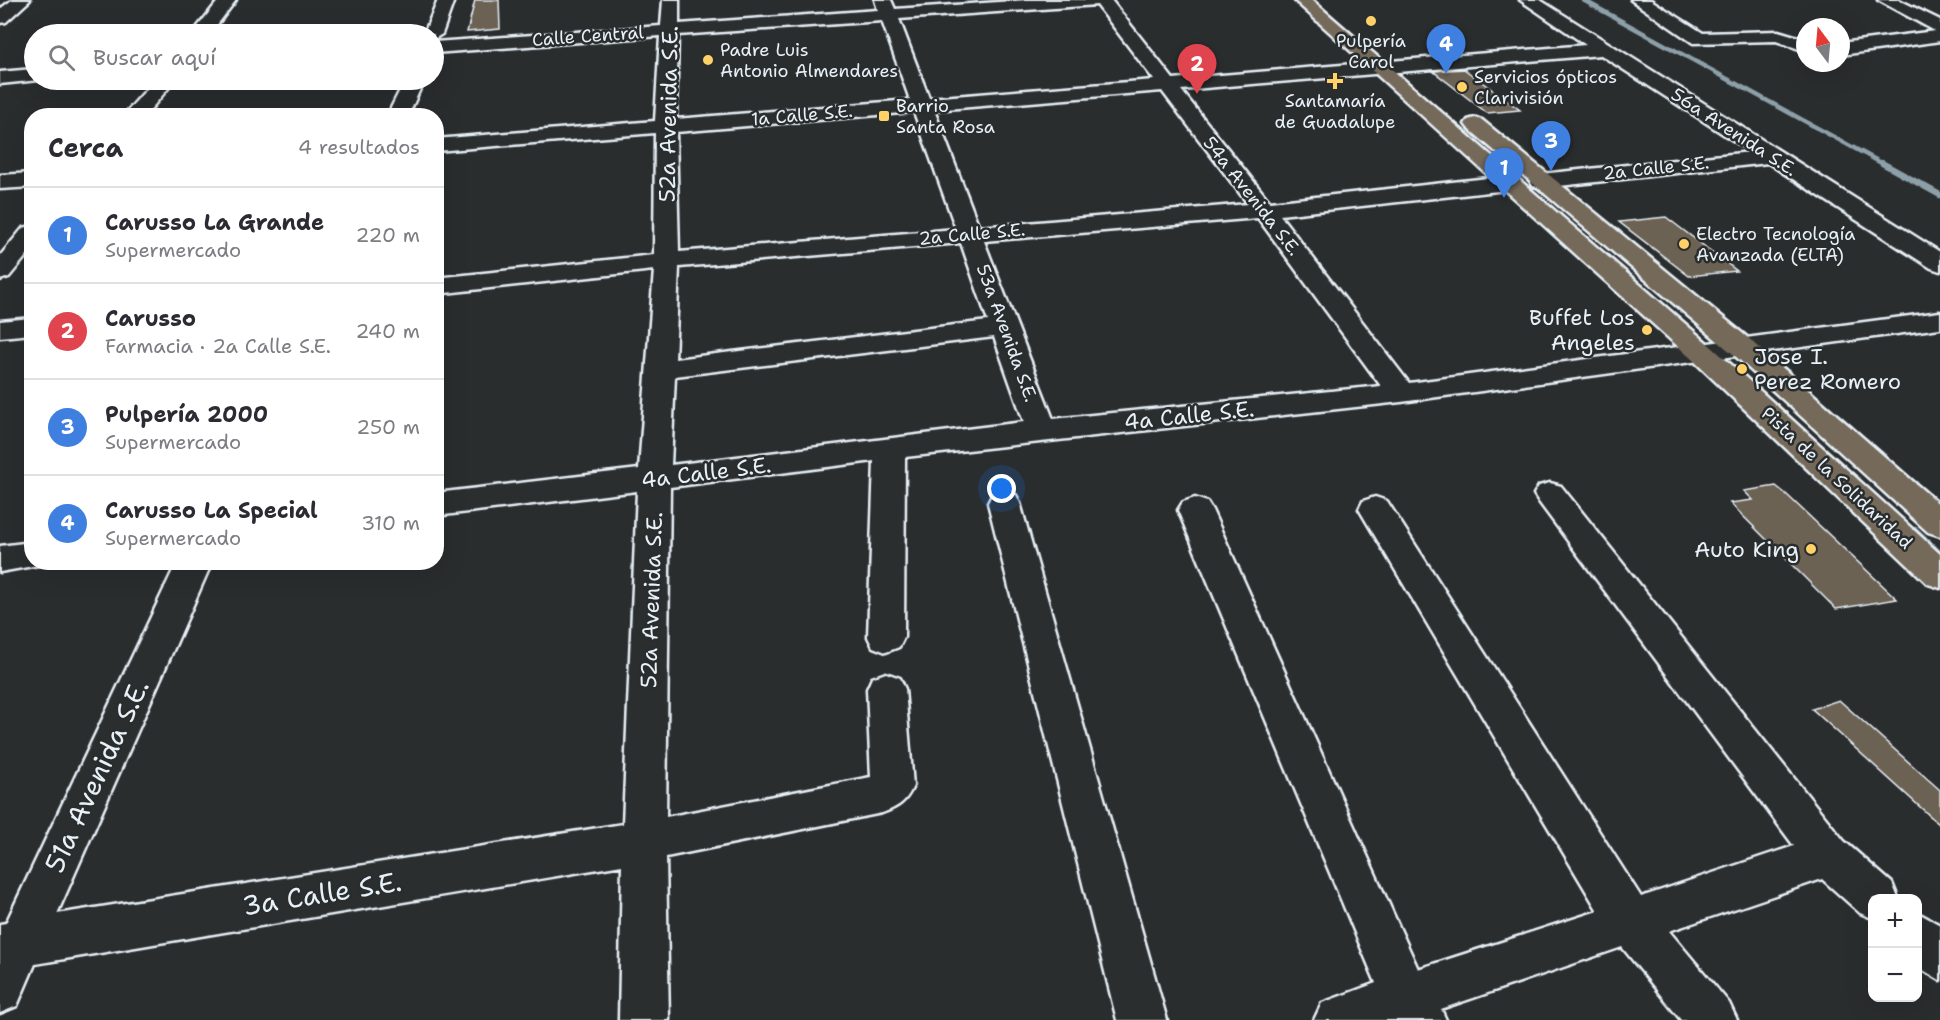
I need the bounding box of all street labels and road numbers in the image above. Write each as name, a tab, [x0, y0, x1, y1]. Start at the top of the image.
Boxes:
street label: Calle Central	[531, 20, 645, 52]
street label: 52a Avenida S.E.	[652, 25, 685, 203]
street label: 56a Avenida S.E.	[1666, 82, 1802, 182]
street label: 1a Calle S.E.	[750, 99, 854, 131]
street label: 54a Avenida S.E.	[1198, 131, 1306, 261]
street label: 2a Calle S.E.	[1602, 150, 1710, 186]
street label: 2a Calle S.E.	[918, 217, 1026, 251]
street label: 53a Avenida S.E.	[971, 261, 1043, 405]
street label: 4a Calle S.E.	[1122, 394, 1256, 437]
street label: Pista de la Solidaridad	[1756, 402, 1918, 554]
street label: 4a Calle S.E.	[639, 450, 773, 495]
street label: 52a Avenida S.E.	[634, 511, 669, 689]
street label: 51a Avenida S.E.	[36, 673, 158, 879]
street label: 3a Calle S.E.	[240, 863, 404, 924]

